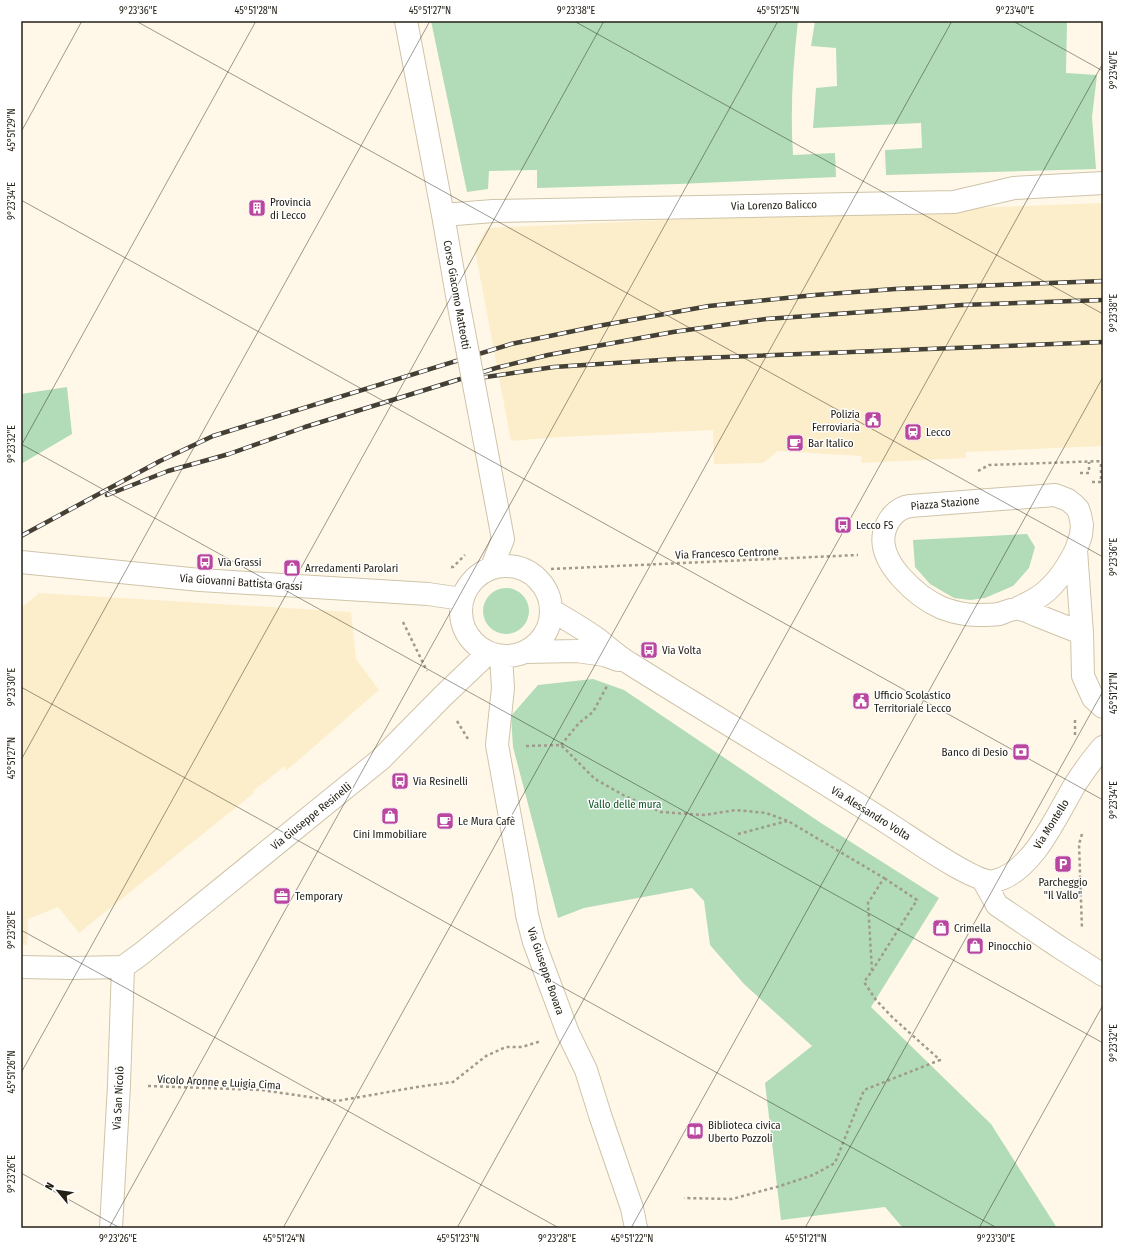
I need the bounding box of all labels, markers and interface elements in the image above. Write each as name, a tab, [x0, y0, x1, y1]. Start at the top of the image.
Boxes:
text: 9°23'36"E	[119, 5, 157, 17]
text: 45°51'28"N	[234, 5, 278, 17]
text: 45°51'27"N	[409, 5, 451, 17]
text: 9°23'38"E	[557, 5, 595, 17]
text: 45°51'25"N	[757, 5, 799, 17]
text: 9°23'40"E	[996, 5, 1035, 17]
text: 9°23'40"E	[1108, 50, 1120, 89]
text: 45°51'29"N	[6, 109, 18, 152]
text: 9°23'34"E	[6, 182, 18, 220]
place label: Provincia di Lecco	[270, 196, 311, 222]
building icon: Provincia di Lecco	[247, 198, 267, 218]
street label: Via Lorenzo Balicco	[731, 198, 817, 213]
street label: Corso Giacomo Matteotti	[440, 239, 473, 351]
text: 9°23'38"E	[1108, 294, 1120, 332]
place label: Polizia Ferroviaria	[812, 408, 860, 434]
public building icon: Polizia Ferroviaria	[863, 410, 883, 430]
station icon: Lecco	[903, 422, 923, 442]
text: 9°23'32"E	[6, 425, 18, 463]
place label: Lecco	[926, 426, 951, 439]
cafe icon: Bar Italico	[785, 433, 805, 453]
place label: Bar Italico	[808, 437, 854, 450]
street label: Piazza Stazione	[910, 494, 980, 513]
bus stop icon: Lecco FS	[833, 515, 853, 535]
place label: Lecco FS	[856, 519, 894, 532]
text: 9°23'36"E	[1108, 538, 1120, 576]
street label: Via Francesco Centrone	[675, 545, 779, 562]
bus stop icon: Via Grassi	[195, 552, 215, 572]
place label: Via Grassi	[218, 556, 262, 569]
shop icon: Arredamenti Parolari	[282, 558, 302, 578]
place label: Arredamenti Parolari	[305, 562, 398, 575]
street label: Via Giovanni Battista Grassi	[179, 572, 303, 593]
bus stop icon: Via Volta	[639, 640, 659, 660]
place label: Via Volta	[662, 644, 701, 657]
text: 9°23'30"E	[6, 667, 18, 706]
text: 45°51'21"N	[1108, 672, 1120, 714]
place label: Ufficio Scolastico Territoriale Lecco	[874, 689, 951, 715]
public building icon: Ufficio Scolastico Territoriale Lecco	[851, 691, 871, 711]
text: 45°51'27"N	[6, 737, 18, 779]
bank icon: Banco di Desio	[1011, 742, 1031, 762]
place label: Banco di Desio	[942, 746, 1008, 759]
bus stop icon: Via Resinelli	[390, 771, 410, 791]
place label: Via Resinelli	[413, 775, 468, 788]
street label: Via Giuseppe Resinelli	[269, 780, 354, 853]
text: 9°23'34"E	[1108, 781, 1120, 819]
street label: Via Alessandro Volta	[828, 784, 913, 843]
street label: Via Montello	[1031, 797, 1072, 852]
park label: Vallo delle mura	[589, 798, 661, 811]
shop icon: Cini Immobiliare	[380, 806, 400, 826]
cafe icon: Le Mura Cafè	[435, 811, 455, 831]
place label: Le Mura Cafè	[458, 815, 515, 828]
place label: Cini Immobiliare	[353, 828, 427, 841]
parking icon: Parcheggio "Il Vallo"	[1053, 854, 1073, 874]
place label: Parcheggio "Il Vallo"	[1039, 876, 1088, 902]
office icon: Temporary	[272, 886, 292, 906]
place label: Temporary	[295, 890, 343, 903]
text: 9°23'28"E	[6, 911, 18, 949]
shop icon: Crimella	[931, 918, 951, 938]
place label: Crimella	[954, 922, 991, 935]
street label: Via Giuseppe Bovara	[524, 926, 567, 1017]
shop icon: Pinocchio	[965, 936, 985, 956]
place label: Pinocchio	[988, 940, 1032, 953]
text: 9°23'32"E	[1108, 1024, 1120, 1062]
text: 45°51'26"N	[6, 1051, 18, 1093]
street label: Via San Nicolò	[110, 1066, 127, 1130]
street label: Vicolo Aronne e Luigia Cima	[157, 1073, 281, 1092]
place label: Biblioteca civica Uberto Pozzoli	[708, 1119, 781, 1145]
library icon: Biblioteca civica Uberto Pozzoli	[685, 1121, 705, 1141]
text: 9°23'26"E	[6, 1155, 18, 1193]
north arrow	[38, 1171, 78, 1211]
text: N	[42, 1180, 57, 1192]
text: 9°23'26"E	[99, 1233, 137, 1245]
text: 45°51'24"N	[263, 1233, 305, 1245]
text: 45°51'23"N	[437, 1233, 479, 1245]
text: 9°23'28"E	[538, 1233, 576, 1245]
text: 45°51'22"N	[611, 1233, 653, 1245]
text: 45°51'21"N	[785, 1233, 827, 1245]
text: 9°23'30"E	[977, 1233, 1016, 1245]

